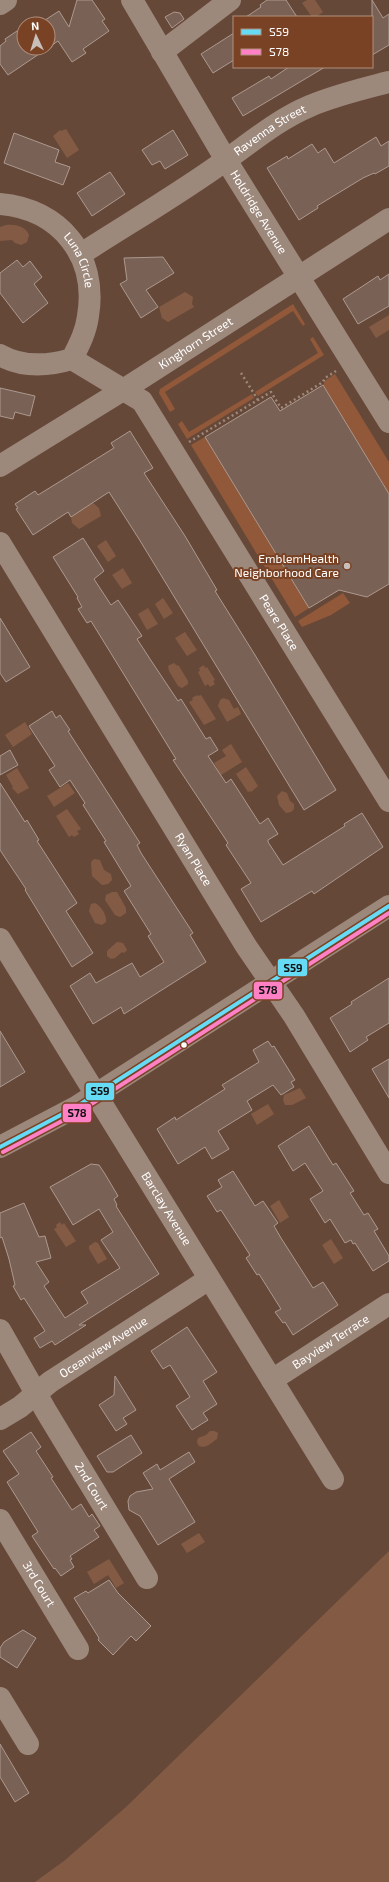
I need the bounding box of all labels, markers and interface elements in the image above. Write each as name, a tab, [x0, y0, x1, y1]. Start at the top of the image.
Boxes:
north arrow	[16, 16, 56, 56]
legend	[233, 16, 373, 68]
text: N	[31, 19, 40, 32]
text: S59	[269, 24, 289, 38]
text: S78	[269, 44, 289, 58]
street label: Ravenna Street	[231, 101, 308, 158]
street label: Holdridge Avenue	[228, 167, 291, 256]
street label: Luna Circle	[61, 229, 97, 289]
street label: Kinghorn Street	[155, 313, 235, 371]
place label: EmblemHealth Neighborhood Care	[234, 551, 339, 579]
marker: EmblemHealth Neighborhood Care	[342, 561, 352, 571]
street label: Peare Place	[257, 591, 302, 653]
street label: Ryan Place	[173, 830, 216, 888]
line badge: S59	[277, 958, 308, 977]
text: S59	[283, 961, 303, 974]
line badge: S78	[253, 981, 283, 1000]
text: S78	[258, 983, 278, 996]
unlabelled marker	[179, 1040, 189, 1050]
line badge: S59	[85, 1082, 115, 1101]
text: S59	[90, 1084, 110, 1097]
line badge: S78	[62, 1103, 92, 1123]
text: S78	[67, 1106, 87, 1119]
street label: Barclay Avenue	[139, 1169, 195, 1248]
street label: Bayview Terrace	[289, 1311, 371, 1371]
street label: Oceanview Avenue	[56, 1313, 149, 1380]
street label: 2nd Court	[73, 1459, 112, 1512]
street label: 3rd Court	[21, 1558, 59, 1609]

